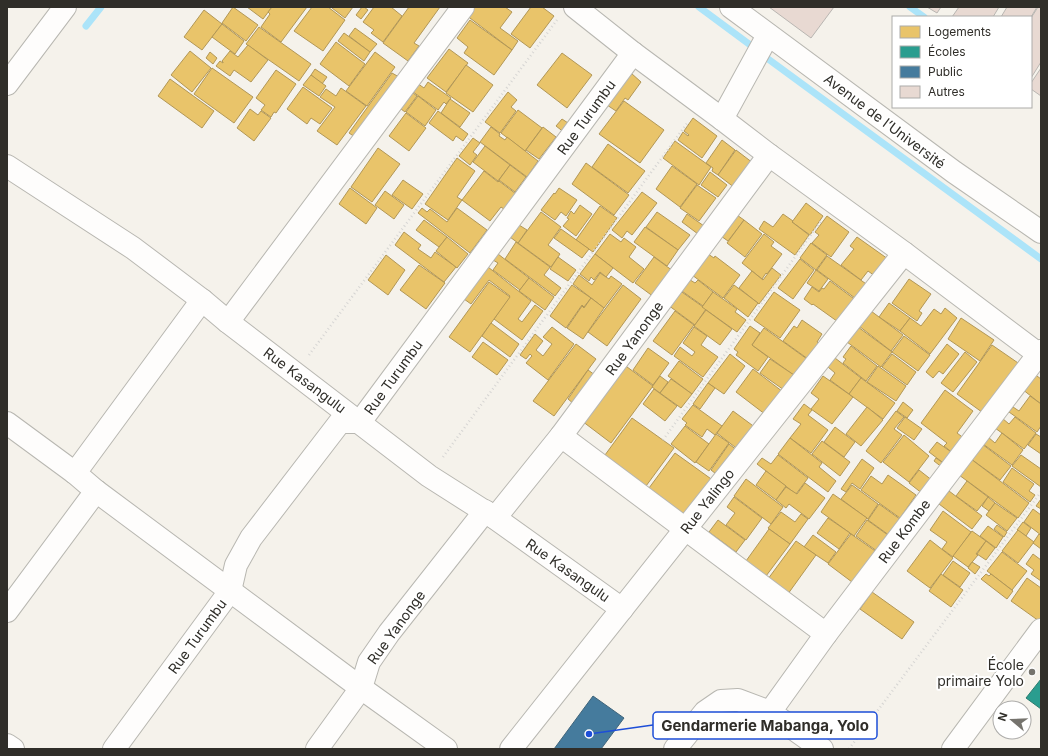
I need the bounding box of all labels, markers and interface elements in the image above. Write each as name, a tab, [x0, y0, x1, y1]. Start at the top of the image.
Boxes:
legend	[892, 16, 1032, 108]
text: Logements	[928, 24, 991, 39]
text: Écoles	[928, 44, 966, 59]
text: Public	[928, 64, 963, 79]
street label: Avenue de l’Université	[821, 70, 949, 172]
street label: Rue Turumbu	[553, 76, 619, 158]
text: Autres	[928, 84, 965, 99]
street label: Rue Yanonge	[601, 298, 667, 378]
street label: Rue Turumbu	[360, 336, 426, 418]
street label: Rue Kasangulu	[260, 344, 350, 416]
street label: Rue Yalingo	[676, 465, 738, 537]
street label: Rue Kombe	[874, 496, 934, 566]
street label: Rue Kasangulu	[523, 535, 613, 605]
street label: Rue Yanonge	[363, 587, 429, 667]
street label: Rue Turumbu	[164, 595, 230, 677]
place label: École primaire Yolo	[937, 656, 1024, 689]
marker: École primaire Yolo	[1027, 667, 1037, 677]
north arrow	[992, 700, 1032, 740]
text: N	[995, 710, 1011, 723]
callout: Gendarmerie Mabanga, Yolo	[653, 712, 877, 739]
text: Gendarmerie Mabanga, Yolo	[661, 716, 869, 735]

